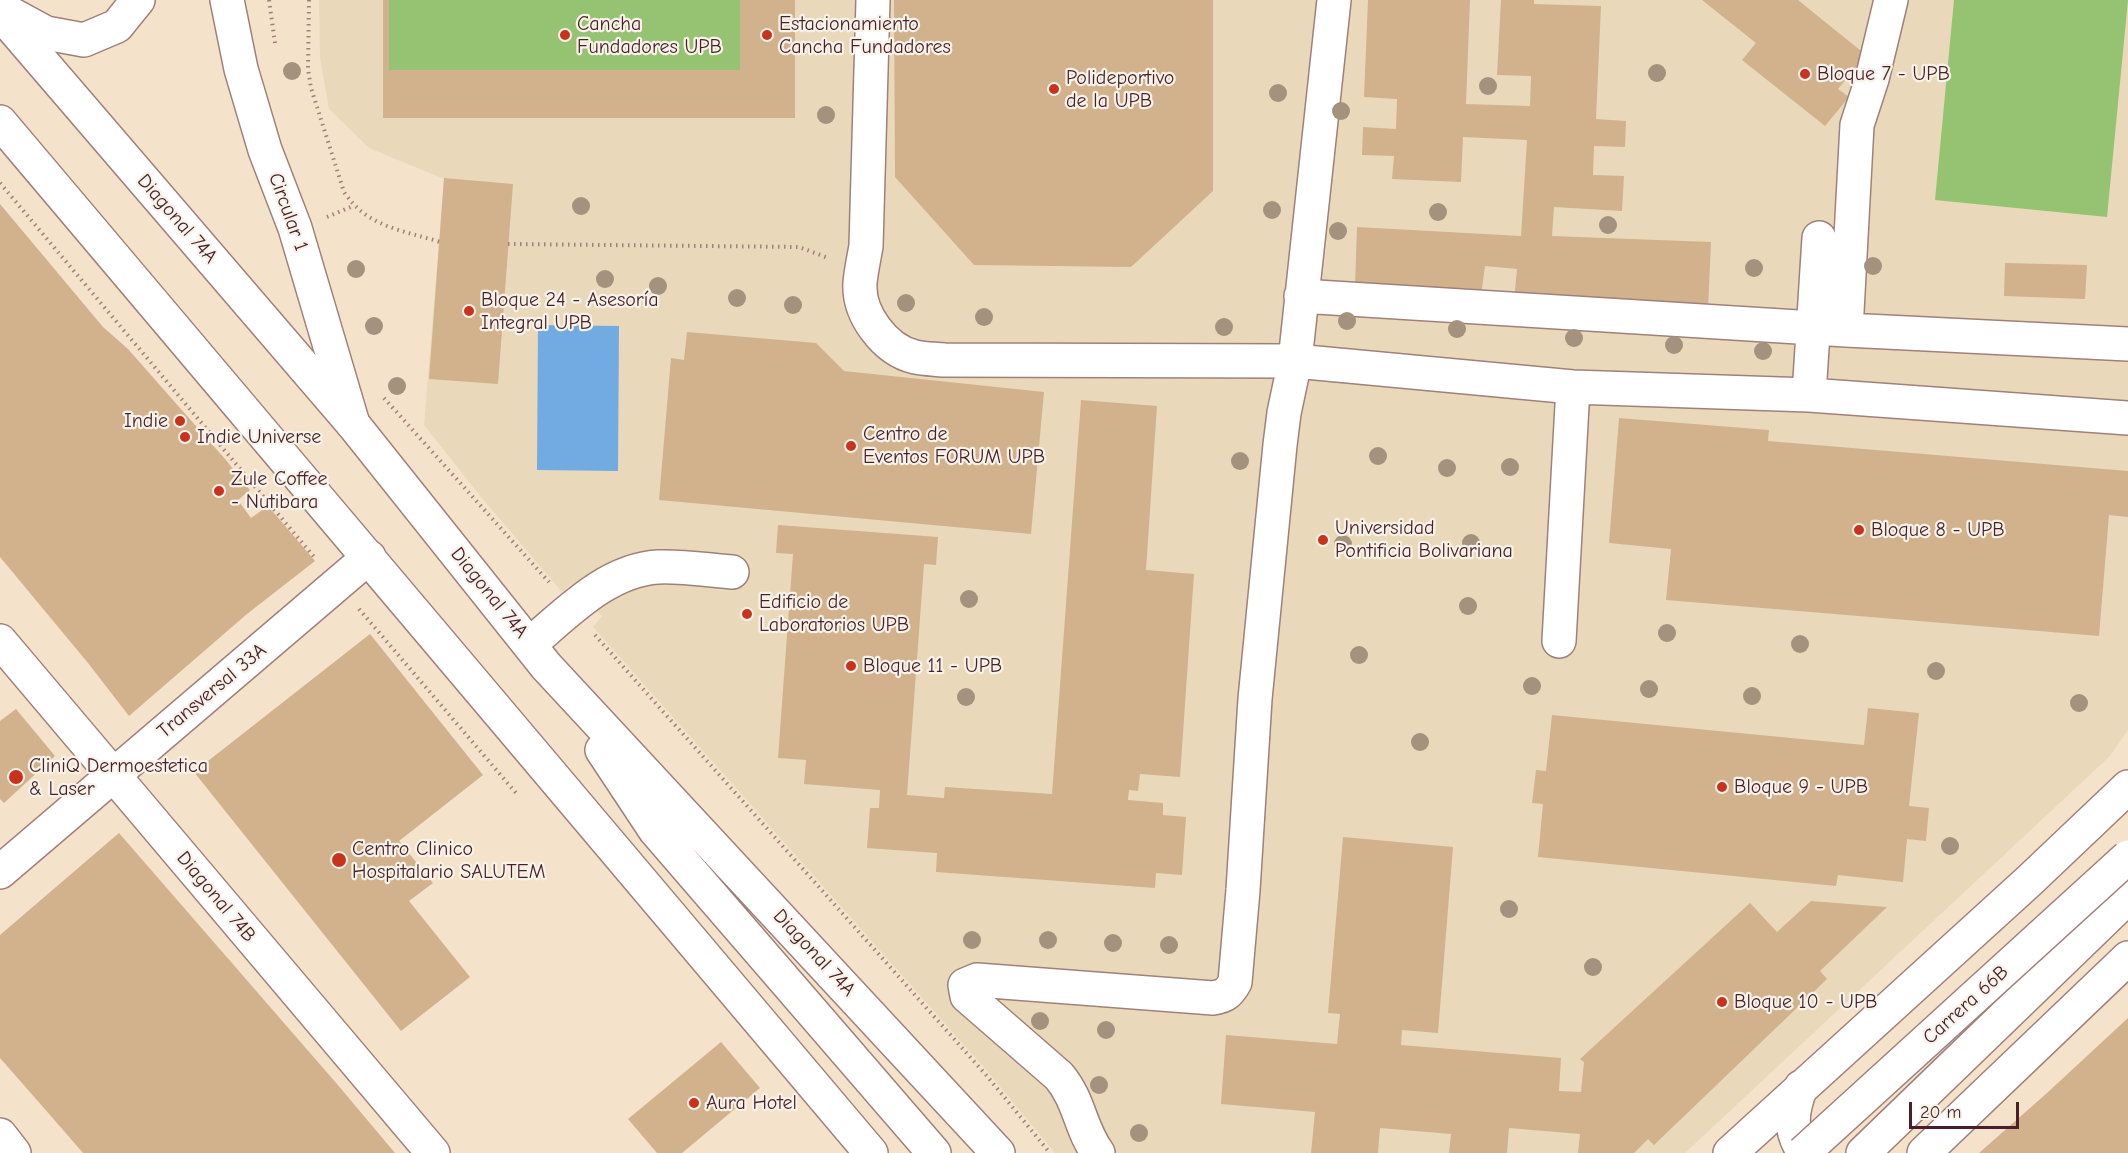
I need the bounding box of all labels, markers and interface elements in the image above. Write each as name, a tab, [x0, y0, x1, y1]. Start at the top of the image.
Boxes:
place label: Cancha Fundadores UPB	[577, 12, 722, 59]
place label: Estacionamiento Cancha Fundadores	[779, 12, 951, 59]
marker: Cancha Fundadores UPB	[558, 28, 572, 42]
marker: Estacionamiento Cancha Fundadores	[760, 28, 774, 42]
place label: Bloque 7 - UPB	[1817, 62, 1950, 86]
place label: Polideportivo de la UPB	[1066, 66, 1174, 113]
marker: Bloque 7 - UPB	[1798, 67, 1812, 81]
marker: Polideportivo de la UPB	[1047, 82, 1061, 96]
street label: Diagonal 74A	[132, 170, 222, 268]
street label: Circular 1	[263, 170, 313, 254]
place label: Bloque 24 - Asesoría Integral UPB	[481, 288, 659, 335]
marker: Bloque 24 - Asesoría Integral UPB	[462, 304, 476, 318]
place label: Indie	[124, 409, 168, 433]
marker: Indie	[173, 414, 187, 428]
place label: Centro de Eventos FORUM UPB	[863, 422, 1045, 469]
place label: Indie Universe	[197, 425, 321, 449]
marker: Indie Universe	[178, 430, 192, 444]
marker: Centro de Eventos FORUM UPB	[844, 439, 858, 453]
place label: Zule Coffee - Nutibara	[231, 467, 328, 514]
marker: Zule Coffee - Nutibara	[212, 484, 226, 498]
place label: Universidad Pontificia Bolivariana	[1335, 516, 1513, 563]
place label: Bloque 8 - UPB	[1871, 518, 2005, 542]
marker: Bloque 8 - UPB	[1852, 523, 1866, 537]
marker: Universidad Pontificia Bolivariana	[1316, 533, 1330, 547]
street label: Diagonal 74A	[445, 543, 533, 643]
place label: Edificio de Laboratorios UPB	[759, 590, 909, 637]
marker: Edificio de Laboratorios UPB	[740, 607, 754, 621]
street label: Transversal 33A	[153, 638, 271, 744]
place label: Bloque 11 - UPB	[863, 654, 1002, 678]
marker: Bloque 11 - UPB	[844, 659, 858, 673]
place label: CliniQ Dermoestetica & Laser	[29, 754, 208, 801]
marker: CliniQ Dermoestetica & Laser	[7, 768, 25, 786]
place label: Bloque 9 - UPB	[1734, 775, 1868, 799]
marker: Bloque 9 - UPB	[1715, 780, 1729, 794]
place label: Centro Clinico Hospitalario SALUTEM	[352, 837, 545, 884]
street label: Diagonal 74B	[171, 847, 261, 947]
marker: Centro Clinico Hospitalario SALUTEM	[330, 851, 348, 869]
street label: Diagonal 74A	[768, 905, 860, 1001]
street label: Carrera 66B	[1918, 960, 2014, 1050]
place label: Bloque 10 - UPB	[1734, 990, 1878, 1014]
marker: Bloque 10 - UPB	[1715, 995, 1729, 1009]
scale bar	[1912, 1090, 2022, 1128]
place label: Aura Hotel	[706, 1091, 797, 1115]
marker: Aura Hotel	[687, 1096, 701, 1110]
text: 20 m	[1920, 1102, 1961, 1123]

